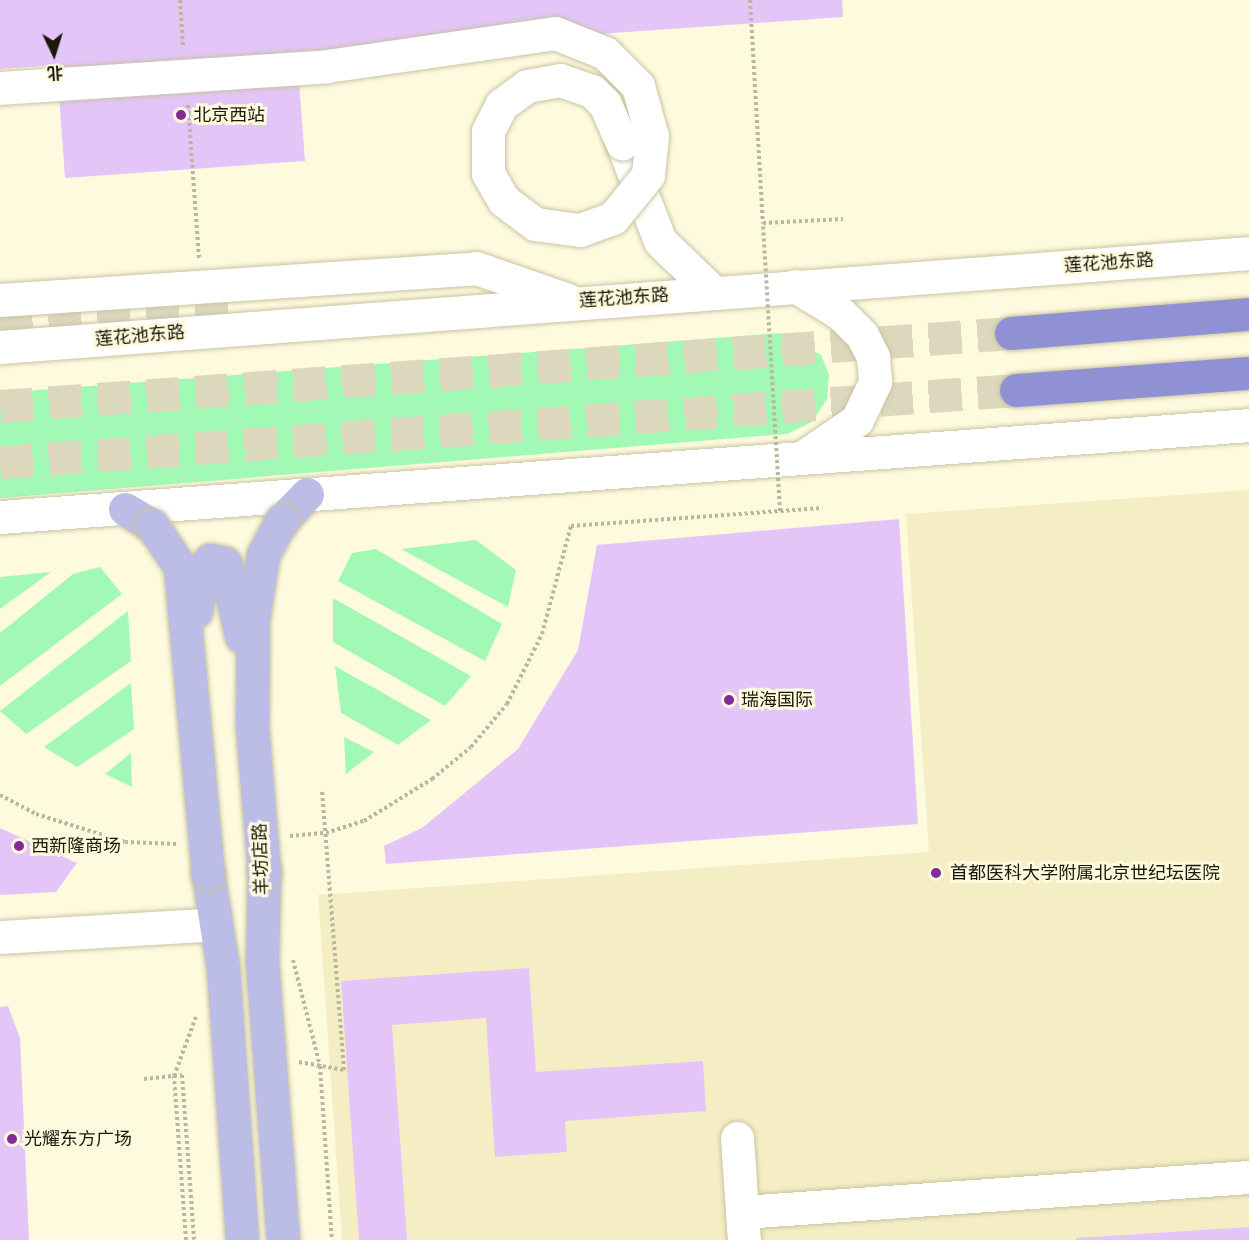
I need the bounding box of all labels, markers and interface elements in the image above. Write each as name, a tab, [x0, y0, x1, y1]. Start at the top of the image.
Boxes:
north arrow	[24, 24, 84, 84]
text: 北	[47, 62, 64, 82]
place label: 北京西站	[193, 104, 265, 126]
marker: 北京西站	[174, 108, 188, 122]
street label: 莲花池东路	[1063, 249, 1155, 277]
street label: 莲花池东路	[578, 284, 670, 312]
street label: 莲花池东路	[94, 321, 186, 351]
place label: 瑞海国际	[741, 689, 813, 711]
marker: 瑞海国际	[722, 693, 736, 707]
street label: 羊坊店路	[249, 823, 273, 895]
place label: 西新隆商场	[31, 835, 121, 857]
marker: 西新隆商场	[12, 839, 26, 853]
place label: 首都医科大学附属北京世纪坛医院	[950, 862, 1220, 884]
marker: 首都医科大学附属北京世纪坛医院	[927, 864, 945, 882]
place label: 光耀东方广场	[24, 1128, 132, 1150]
marker: 光耀东方广场	[5, 1132, 19, 1146]

